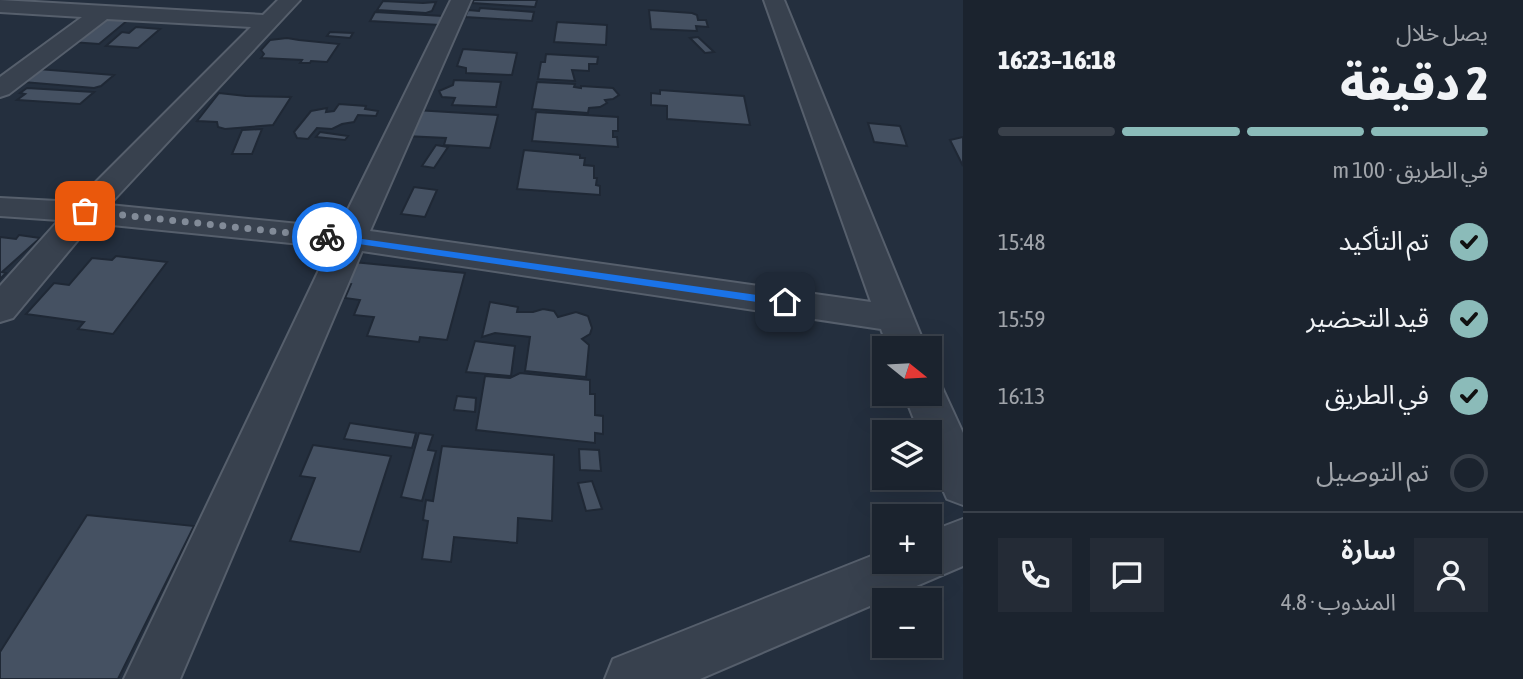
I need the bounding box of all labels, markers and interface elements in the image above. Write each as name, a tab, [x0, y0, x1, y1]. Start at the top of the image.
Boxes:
text: يصل خلال	[1396, 20, 1488, 46]
text: 16:18–16:23	[998, 45, 1115, 75]
text: 2 دقيقة	[1340, 57, 1488, 110]
text: في الطريق · 100 m	[1333, 157, 1488, 183]
pin	[55, 181, 115, 241]
icon: bag	[66, 192, 104, 230]
courier	[292, 202, 362, 272]
icon: bike	[308, 218, 346, 256]
icon: check	[1450, 223, 1488, 261]
text: تم التأكيد	[1339, 226, 1429, 256]
text: 15:48	[998, 229, 1045, 255]
pin	[755, 272, 815, 332]
icon: home	[766, 283, 804, 321]
icon: check	[1450, 300, 1488, 338]
text: قيد التحضير	[1306, 303, 1429, 333]
text: 15:59	[998, 306, 1045, 332]
north arrow	[872, 336, 942, 406]
map controls	[872, 336, 942, 658]
icon: check	[1450, 377, 1488, 415]
text: في الطريق	[1325, 380, 1429, 410]
text: 16:13	[998, 383, 1045, 409]
button: layers	[872, 420, 942, 490]
text: تم التوصيل	[1316, 457, 1429, 487]
button: +	[872, 504, 942, 574]
text: سارة	[1341, 535, 1396, 565]
button: phone	[998, 538, 1072, 612]
button: chat	[1090, 538, 1164, 612]
button: person	[1414, 538, 1488, 612]
button: −	[872, 588, 942, 658]
text: المندوب · 4.8	[1281, 589, 1396, 615]

